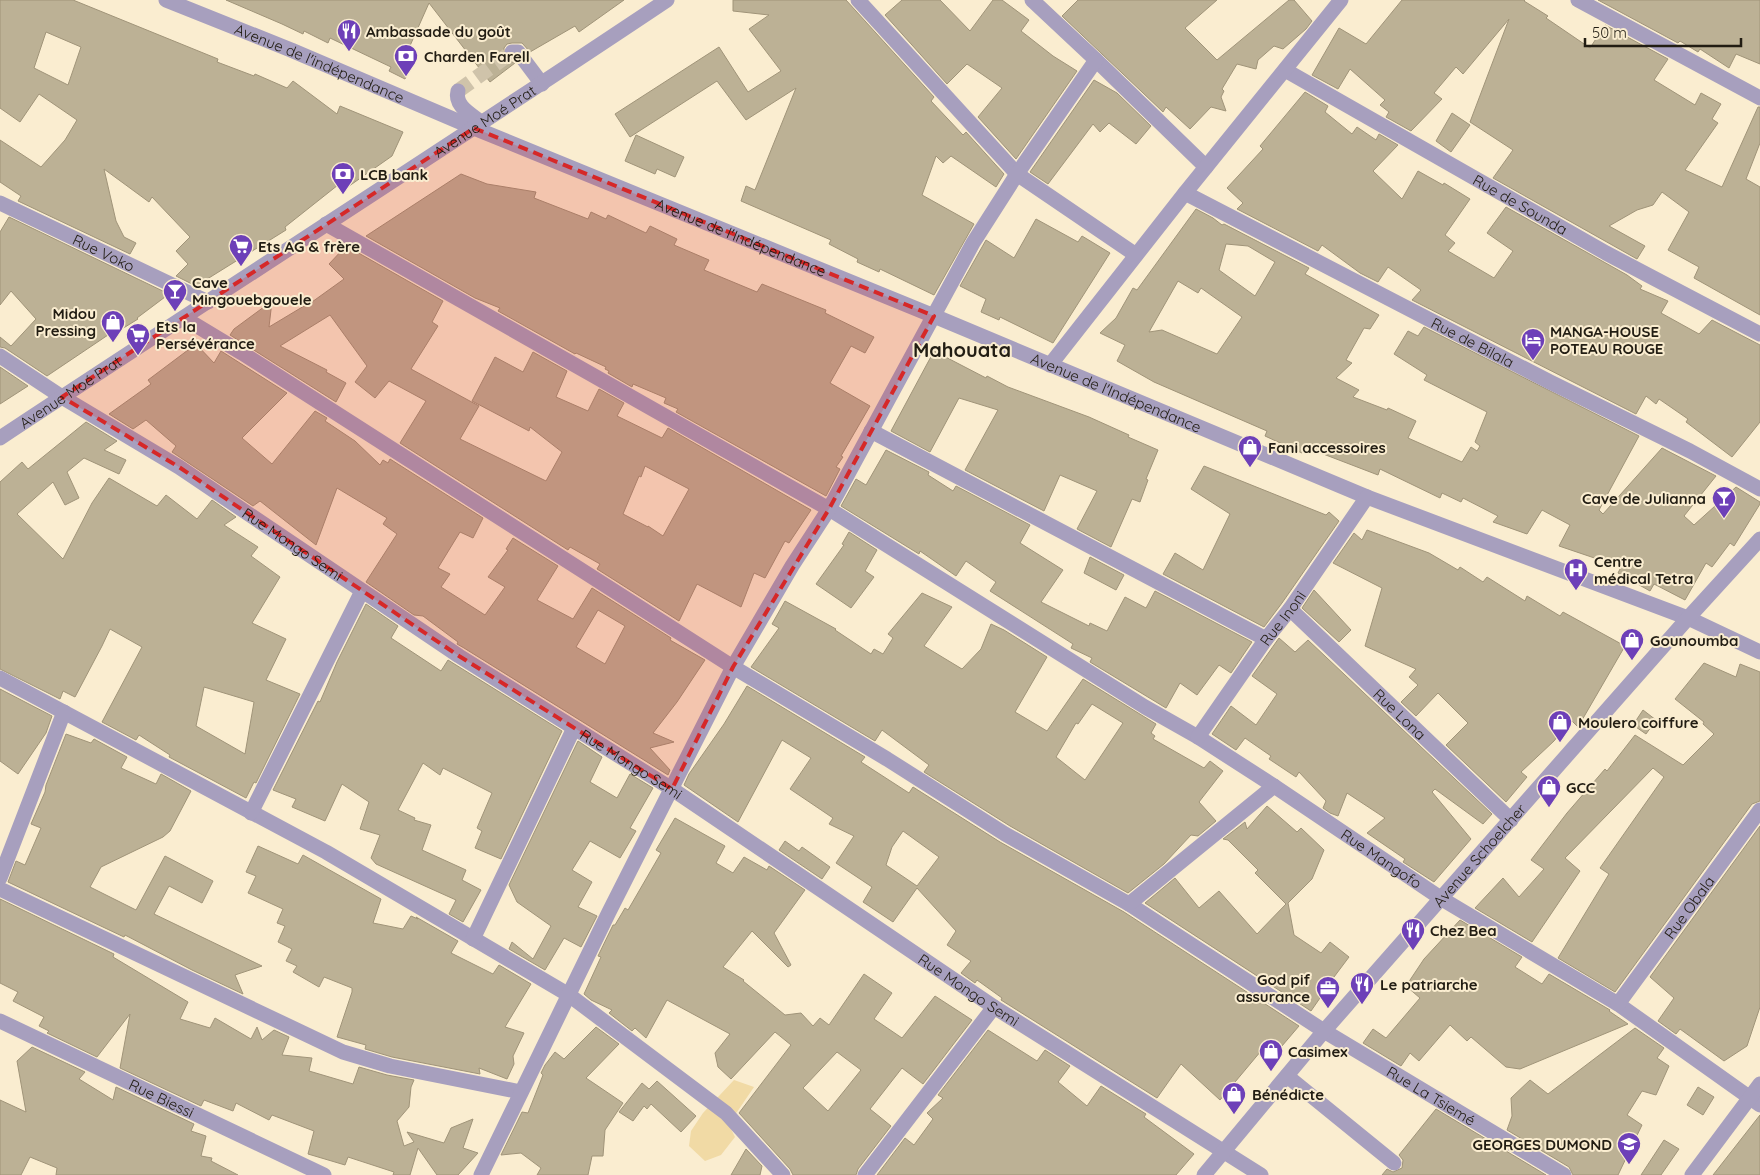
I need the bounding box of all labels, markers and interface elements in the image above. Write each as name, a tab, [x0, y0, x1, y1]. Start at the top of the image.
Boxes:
scale bar	[1585, 15, 1741, 47]
restaurant icon: Ambassade du goût	[336, 18, 362, 52]
street label: Avenue de l'indépendance	[232, 19, 407, 107]
place label: Ambassade du goût	[366, 22, 511, 41]
text: 50 m	[1592, 23, 1627, 42]
bank icon: Charden Farell	[393, 43, 419, 77]
place label: Charden Farell	[424, 47, 530, 66]
street label: Avenue Moé Prat	[430, 80, 539, 161]
bank icon: LCB bank	[330, 161, 356, 195]
place label: LCB bank	[360, 165, 428, 184]
street label: Rue de Sounda	[1470, 170, 1571, 239]
street label: Avenue de l'Indépendance	[653, 194, 829, 281]
street label: Rue Voko	[70, 230, 138, 275]
supermarket icon: Ets AG & frère	[228, 233, 254, 267]
place label: Ets AG & frère	[258, 237, 360, 256]
place label: Cave Mingouebgouele	[192, 273, 312, 309]
bar icon: Cave Mingouebgouele	[162, 278, 188, 312]
place label: Midou Pressing	[35, 304, 96, 340]
shop icon: Midou Pressing	[100, 309, 126, 343]
street label: Rue de Bilala	[1428, 313, 1517, 371]
place label: Ets la Persévérance	[156, 317, 255, 353]
supermarket icon: Ets la Persévérance	[125, 322, 151, 356]
place label: MANGA-HOUSE POTEAU ROUGE	[1550, 322, 1663, 358]
hotel icon: MANGA-HOUSE POTEAU ROUGE	[1520, 327, 1546, 361]
district label: Mahouata	[913, 337, 1011, 362]
street label: Avenue de l'Indépendance	[1028, 348, 1204, 436]
street label: Avenue Moé Prat	[16, 351, 125, 432]
shop icon: Fani accessoires	[1237, 434, 1263, 468]
place label: Fani accessoires	[1268, 438, 1386, 457]
bar icon: Cave de Julianna	[1711, 485, 1737, 519]
place label: Cave de Julianna	[1582, 489, 1706, 508]
street label: Rue Mongo Semi	[239, 503, 347, 585]
place label: Centre médical Tetra	[1594, 552, 1693, 588]
hospital icon: Centre médical Tetra	[1563, 557, 1589, 591]
street label: Rue Inoni	[1255, 587, 1309, 649]
shop icon: Gounoumba	[1619, 627, 1645, 661]
place label: Gounoumba	[1650, 631, 1738, 650]
street label: Rue Lona	[1370, 684, 1430, 744]
shop icon: Moulero coiffure	[1547, 709, 1573, 743]
place label: Moulero coiffure	[1578, 713, 1699, 732]
street label: Rue Mongo Semi	[577, 725, 686, 803]
shop icon: GCC	[1536, 774, 1562, 808]
place label: GCC	[1566, 778, 1596, 797]
street label: Avenue Schoelcher	[1428, 799, 1530, 911]
street label: Rue Mangofo	[1338, 824, 1426, 892]
street label: Rue Obala	[1660, 872, 1718, 942]
restaurant icon: Chez Bea	[1400, 917, 1426, 951]
place label: Chez Bea	[1430, 921, 1497, 940]
street label: Rue Mongo Semi	[915, 949, 1023, 1030]
place label: God pif assurance	[1236, 970, 1310, 1006]
restaurant icon: Le patriarche	[1349, 971, 1375, 1005]
office icon: God pif assurance	[1315, 975, 1341, 1009]
place label: Le patriarche	[1380, 975, 1478, 994]
shop icon: Casimex	[1258, 1038, 1284, 1072]
place label: Casimex	[1288, 1042, 1348, 1061]
street label: Rue La Tsiemé	[1383, 1061, 1479, 1129]
street label: Rue Biessi	[126, 1074, 197, 1121]
shop icon: Bénédicte	[1221, 1081, 1247, 1115]
place label: Bénédicte	[1252, 1085, 1324, 1104]
school or university icon: GEORGES DUMOND	[1616, 1131, 1642, 1165]
place label: GEORGES DUMOND	[1473, 1135, 1612, 1154]

